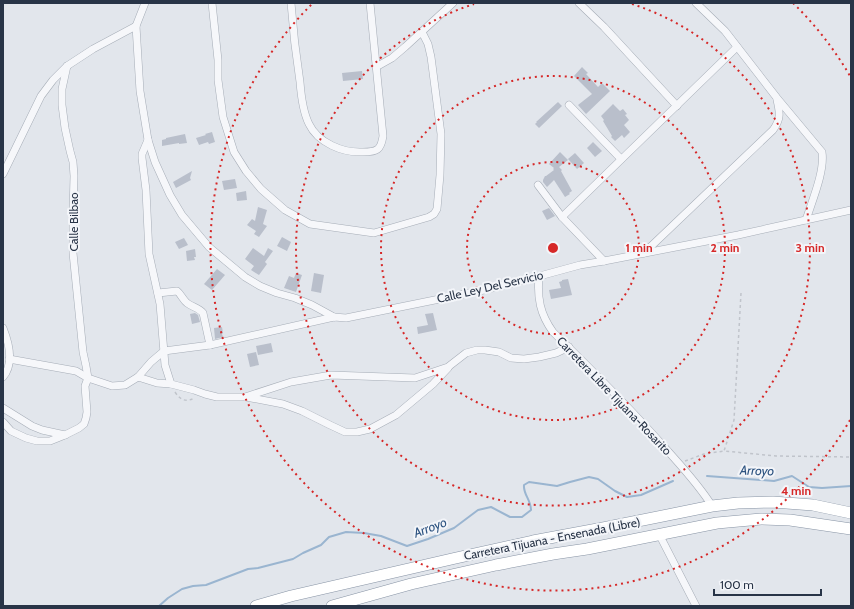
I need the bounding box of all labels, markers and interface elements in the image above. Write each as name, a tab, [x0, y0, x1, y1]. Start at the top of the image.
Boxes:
street label: Calle Bilbao	[66, 192, 81, 252]
text: 1 min	[625, 240, 653, 255]
text: 2 min	[711, 240, 739, 255]
text: 3 min	[795, 240, 825, 255]
centre of rings	[546, 241, 560, 255]
street label: Calle Ley Del Servicio	[435, 267, 545, 306]
street label: Carretera Libre Tijuana-Rosarito	[554, 333, 675, 458]
water label: Arroyo	[739, 461, 775, 479]
text: 4 min	[781, 483, 811, 498]
water label: Arroyo	[410, 513, 449, 541]
street label: Carretera Tijuana - Ensenada (Libre)	[462, 514, 641, 563]
scale bar	[714, 571, 821, 597]
text: 100 m	[720, 577, 754, 592]

